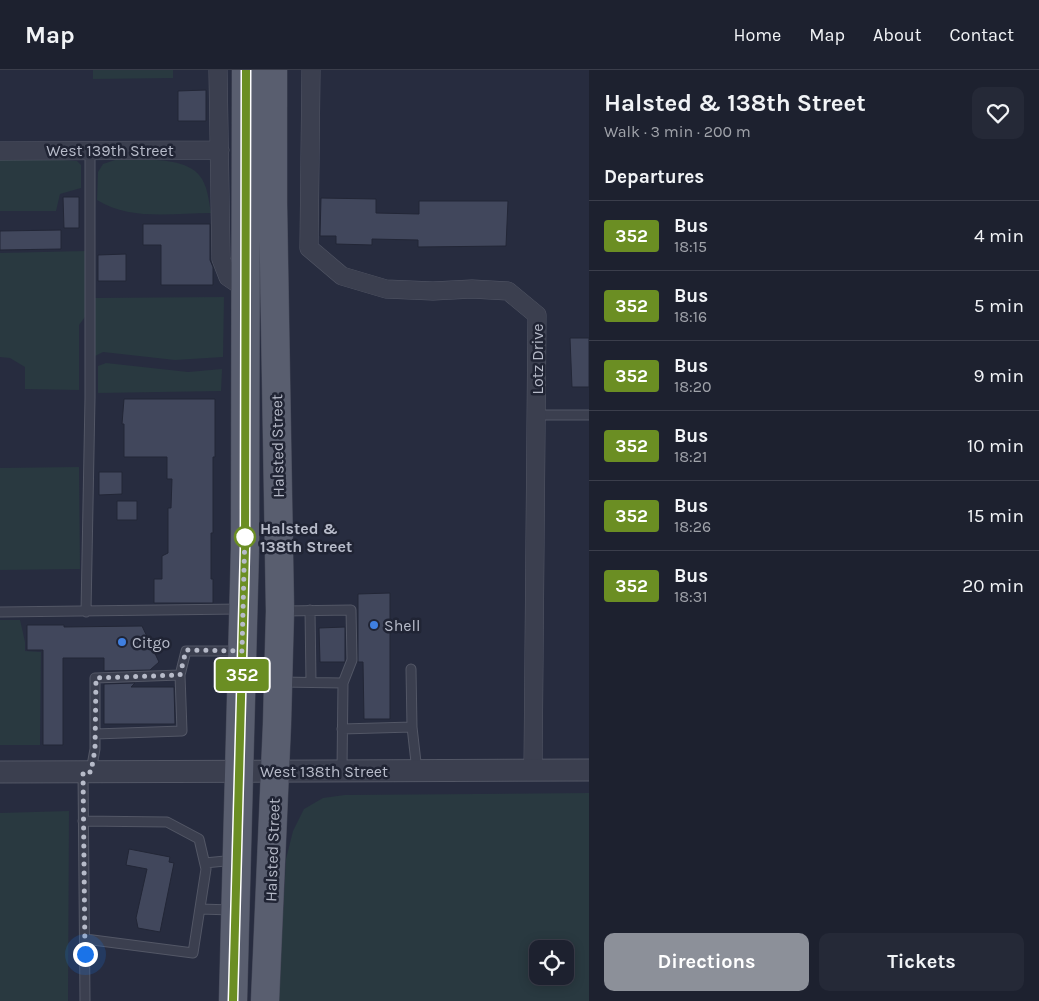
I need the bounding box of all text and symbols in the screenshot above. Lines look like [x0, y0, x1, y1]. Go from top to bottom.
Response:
text: Map [25, 21, 75, 49]
text: Home [733, 24, 781, 46]
text: Map [809, 24, 845, 46]
text: About [873, 24, 922, 46]
text: Contact [950, 24, 1014, 46]
button: heart [972, 87, 1024, 139]
text: Halsted & 138th Street [604, 89, 866, 117]
text: Walk · 3 min · 200 m [604, 122, 751, 141]
street label: West 139th Street [46, 141, 174, 160]
text: Departures [604, 166, 704, 188]
text: Bus [674, 215, 708, 237]
text: 352 [615, 225, 648, 247]
text: 4 min [974, 225, 1024, 247]
text: 18:15 [674, 237, 707, 256]
text: Bus [674, 285, 708, 307]
text: 352 [615, 295, 648, 317]
text: 5 min [974, 295, 1024, 317]
text: 18:16 [674, 307, 707, 326]
street label: Lotz Drive [528, 324, 547, 395]
text: Bus [674, 355, 708, 377]
text: 352 [615, 365, 648, 387]
text: 9 min [974, 365, 1024, 387]
text: 18:20 [674, 377, 712, 396]
street label: Halsted Street [267, 394, 288, 498]
text: Bus [674, 425, 708, 447]
text: 352 [615, 435, 648, 457]
text: 10 min [967, 435, 1024, 457]
text: 18:21 [674, 447, 707, 466]
text: Bus [674, 495, 708, 517]
text: 352 [615, 505, 648, 527]
text: 15 min [968, 505, 1024, 527]
text: 18:26 [674, 517, 711, 536]
place label: Halsted & 138th Street [260, 519, 352, 556]
marker: Halsted & 138th Street [234, 526, 256, 548]
text: Bus [674, 565, 708, 587]
text: 352 [615, 575, 648, 597]
text: 20 min [962, 575, 1024, 597]
text: 18:31 [674, 587, 708, 606]
place label: Shell [384, 616, 421, 635]
marker: Shell [368, 619, 380, 631]
place label: Citgo [132, 633, 170, 652]
marker: Citgo [116, 636, 128, 648]
line badge: 352 [213, 659, 271, 691]
text: 352 [226, 664, 258, 686]
street label: West 138th Street [260, 762, 388, 781]
street label: Halsted Street [261, 798, 284, 902]
button: Directions [604, 933, 809, 991]
button: Tickets [819, 933, 1024, 991]
map controls [529, 940, 574, 985]
button: locate [529, 940, 574, 985]
your location [73, 942, 98, 967]

